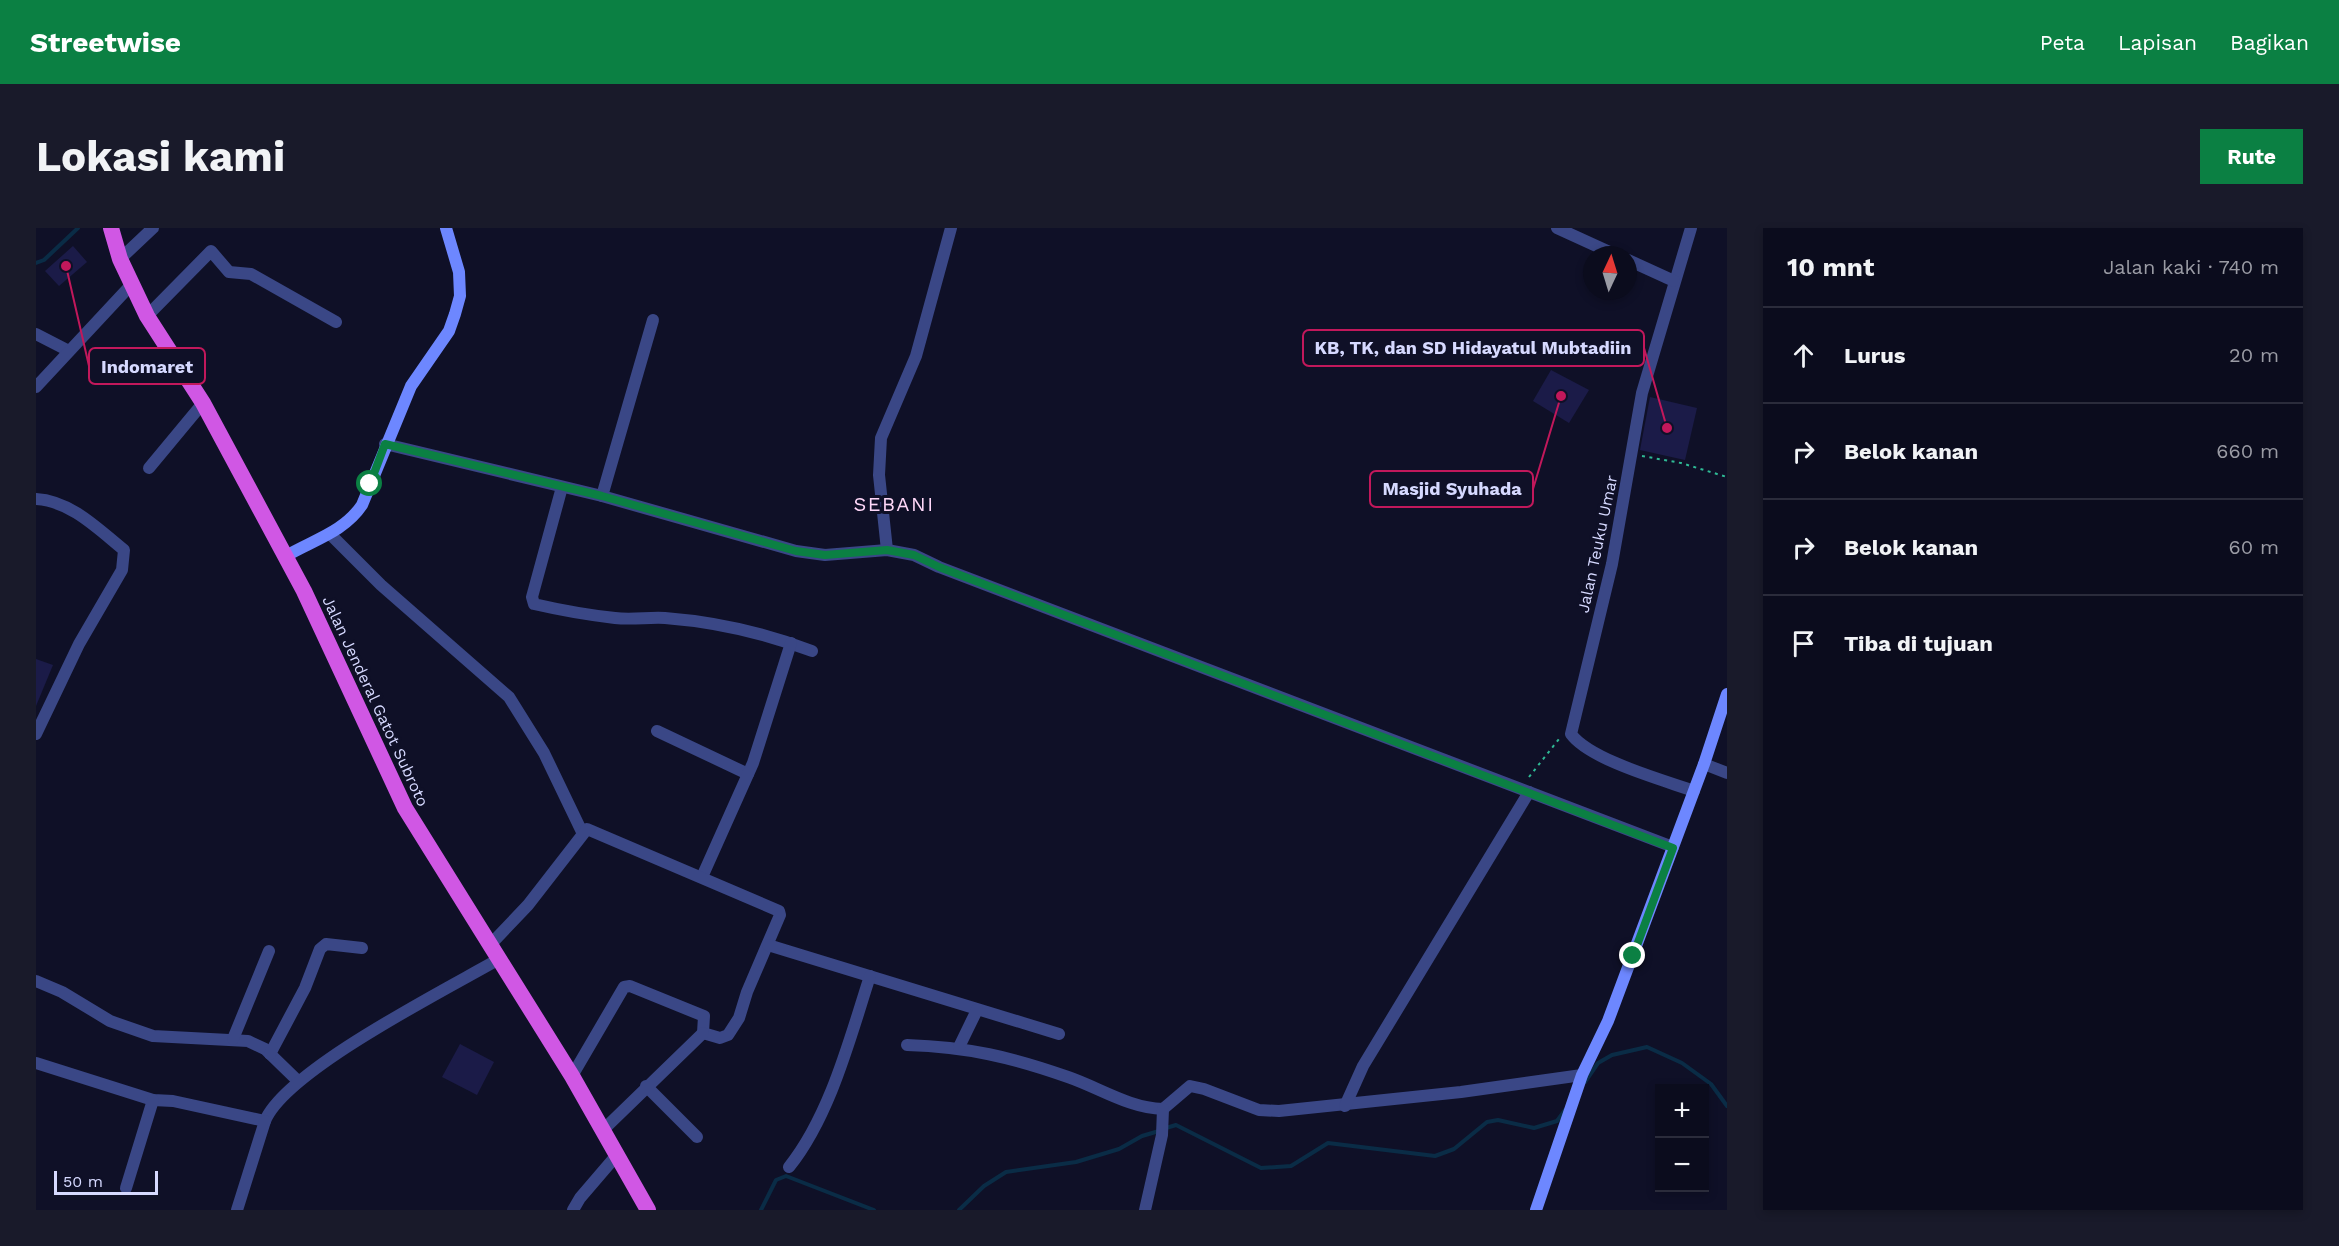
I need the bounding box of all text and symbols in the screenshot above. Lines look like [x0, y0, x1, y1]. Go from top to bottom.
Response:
text: Streetwise [30, 26, 181, 59]
text: Peta [2040, 30, 2085, 55]
text: Lapisan [2118, 30, 2197, 55]
text: Bagikan [2230, 30, 2309, 55]
button: Rute [2200, 129, 2303, 184]
text: Lokasi kami [36, 132, 285, 181]
north arrow [1583, 246, 1637, 300]
text: 10 mnt [1787, 252, 1874, 282]
text: Jalan kaki · 740 m [2103, 255, 2279, 279]
callout: KB, TK, dan SD Hidayatul Mubtadiin [1303, 330, 1644, 366]
text: KB, TK, dan SD Hidayatul Mubtadiin [1315, 337, 1631, 358]
icon: ahead [1787, 339, 1820, 372]
text: Lurus [1844, 343, 1906, 368]
text: 20 m [2229, 343, 2279, 367]
callout: Indomaret [89, 348, 205, 384]
text: Indomaret [101, 356, 193, 377]
icon: right [1787, 435, 1820, 468]
text: Belok kanan [1844, 439, 1978, 464]
text: 660 m [2216, 439, 2279, 463]
route start [356, 470, 382, 496]
callout: Masjid Syuhada [1370, 471, 1533, 507]
street label: Jalan Teuku Umar [1574, 473, 1621, 615]
text: Masjid Syuhada [1382, 478, 1522, 499]
district label: SEBANI [853, 492, 935, 516]
icon: right [1787, 531, 1820, 564]
text: Belok kanan [1844, 535, 1978, 560]
text: 60 m [2229, 535, 2279, 559]
street label: Jalan Jenderal Gatot Subroto [318, 593, 433, 809]
icon: arrive [1787, 627, 1820, 660]
text: Tiba di tujuan [1844, 631, 1993, 656]
route end [1619, 942, 1645, 968]
map controls [1655, 1084, 1709, 1192]
button: + [1655, 1084, 1709, 1138]
button: − [1655, 1138, 1709, 1192]
scale bar [54, 1168, 158, 1196]
text: 50 m [63, 1172, 103, 1191]

